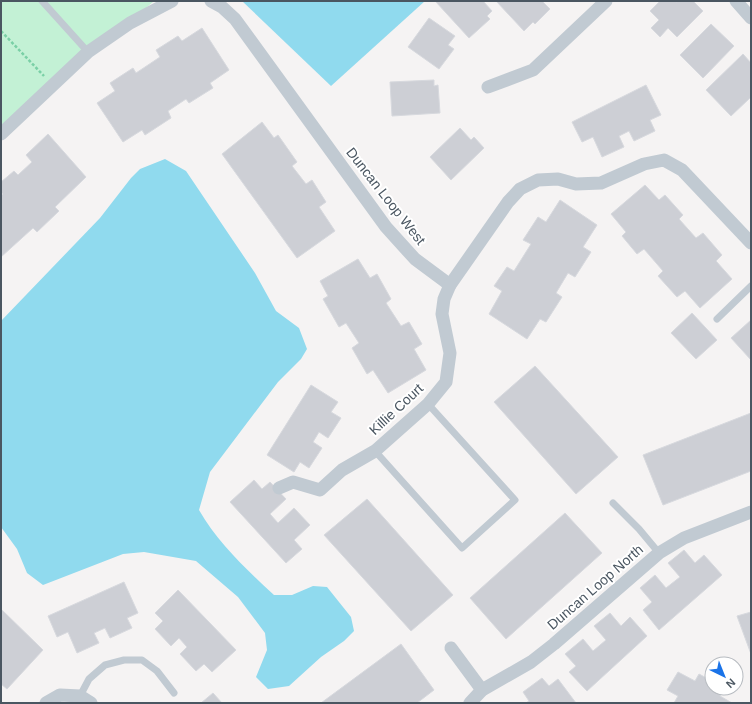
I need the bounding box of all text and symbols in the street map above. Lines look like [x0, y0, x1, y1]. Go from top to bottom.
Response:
street label: Duncan Loop West [343, 144, 429, 248]
street label: Killie Court [366, 380, 426, 438]
street label: Duncan Loop North [544, 541, 646, 633]
north arrow [704, 656, 744, 696]
text: N [724, 676, 738, 690]

